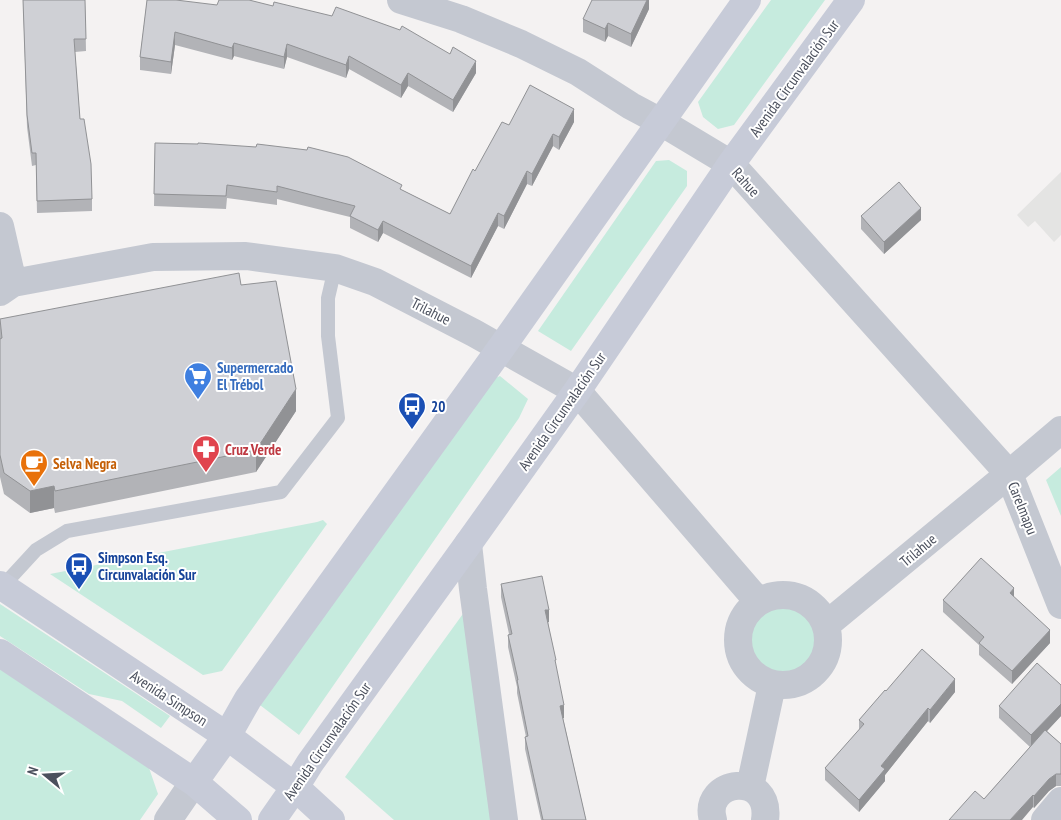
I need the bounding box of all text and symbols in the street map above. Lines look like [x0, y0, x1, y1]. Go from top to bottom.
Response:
street label: Avenida Circunvalación Sur [745, 15, 843, 140]
street label: Rahue [728, 164, 764, 200]
street label: Trilahue [408, 293, 454, 329]
street label: Avenida Circunvalación Sur [514, 347, 610, 474]
place label: Supermercado El Trébol [217, 358, 294, 394]
supermarket icon: Supermercado El Trébol [183, 361, 213, 400]
bus stop icon: 20 [397, 391, 427, 430]
place label: 20 [431, 397, 445, 416]
pharmacy icon: Cruz Verde [191, 434, 221, 473]
place label: Cruz Verde [225, 440, 281, 459]
cafe icon: Selva Negra [19, 448, 49, 487]
place label: Selva Negra [53, 454, 117, 473]
street label: Carelmapu [1004, 479, 1042, 537]
street label: Trilahue [896, 529, 940, 571]
place label: Simpson Esq. Circunvalación Sur [98, 548, 197, 584]
bus stop icon: Simpson Esq. Circunvalación Sur [64, 551, 94, 590]
street label: Avenida Simpson [127, 666, 211, 730]
street label: Avenida Circunvalación Sur [279, 677, 375, 804]
north arrow [20, 750, 70, 800]
text: N [23, 765, 42, 777]

